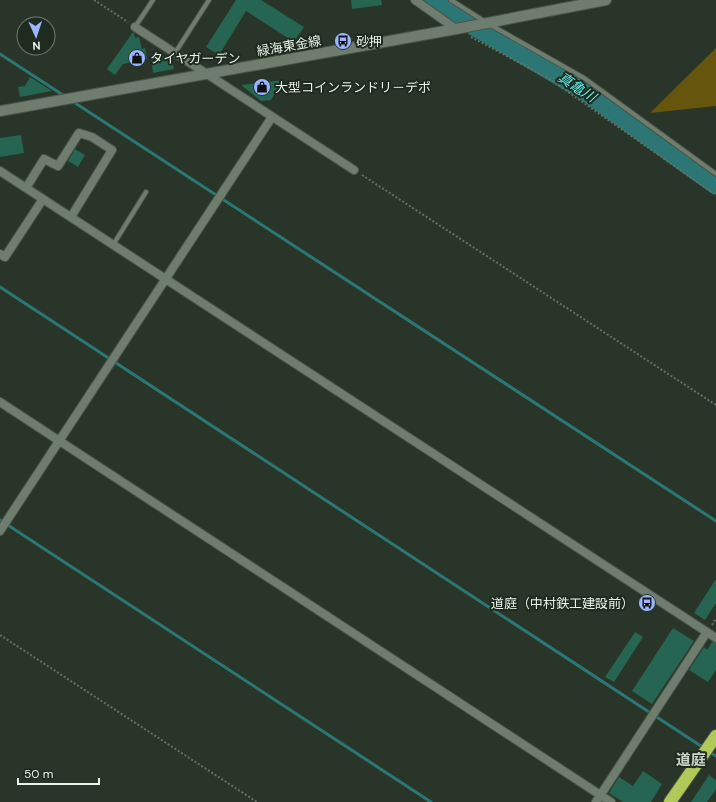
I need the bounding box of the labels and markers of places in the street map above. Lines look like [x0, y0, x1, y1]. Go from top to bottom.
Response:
bus stop icon: 砂押 [333, 31, 353, 51]
place label: 砂押 [356, 33, 382, 50]
shop icon: タイヤガーデン [127, 48, 147, 68]
place label: タイヤガーデン [150, 50, 241, 67]
shop icon: 大型コインランドリ－デポ [252, 77, 272, 97]
place label: 大型コインランドリ－デポ [275, 79, 431, 96]
bus stop icon: 道庭（中村鉄工建設前） [637, 593, 657, 613]
place label: 道庭（中村鉄工建設前） [491, 595, 634, 612]

